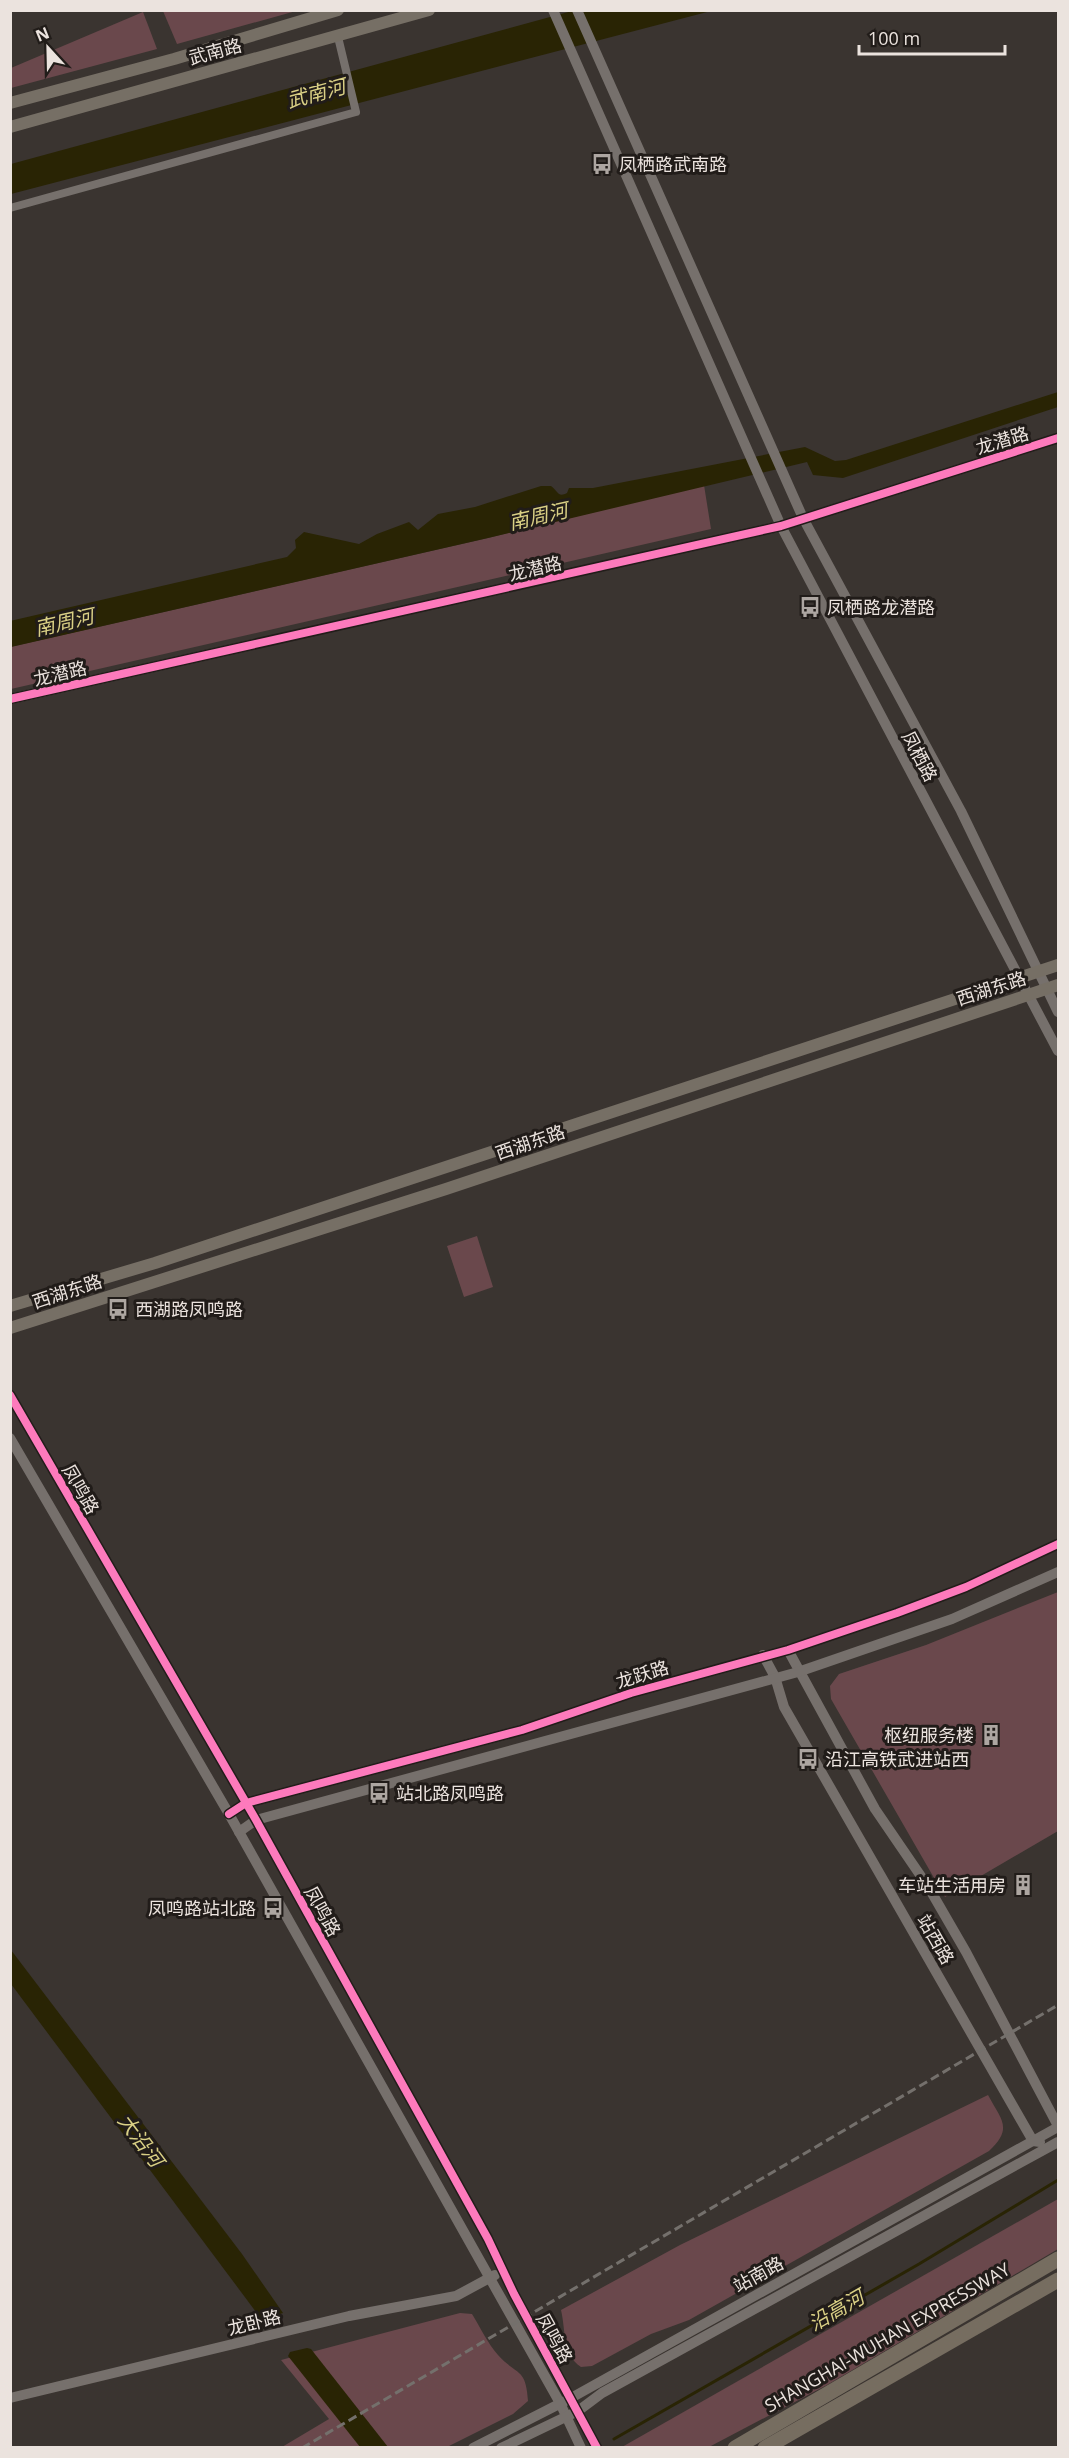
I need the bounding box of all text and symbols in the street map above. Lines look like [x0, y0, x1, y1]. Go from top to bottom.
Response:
north arrow [18, 18, 78, 78]
scale bar [859, 18, 1004, 56]
text: N [32, 21, 53, 47]
text: 100 m [868, 26, 920, 50]
street label: 武南路 [186, 32, 244, 70]
water label: 武南河 [284, 71, 352, 114]
bus stop icon: 凤栖路武南路 [590, 152, 614, 176]
place label: 凤栖路武南路 [619, 152, 727, 176]
street label: 龙潜路 [973, 421, 1031, 459]
water label: 南周河 [506, 495, 574, 536]
street label: 龙潜路 [506, 550, 564, 586]
bus stop icon: 凤栖路龙潜路 [798, 595, 822, 619]
place label: 凤栖路龙潜路 [827, 595, 935, 619]
water label: 南周河 [32, 601, 100, 642]
street label: 龙潜路 [31, 655, 89, 691]
street label: 凤栖路 [897, 727, 943, 785]
street label: 西湖东路 [953, 965, 1029, 1011]
street label: 西湖东路 [492, 1119, 568, 1165]
street label: 西湖东路 [29, 1268, 105, 1314]
bus stop icon: 西湖路凤鸣路 [106, 1297, 130, 1321]
place label: 西湖路凤鸣路 [135, 1297, 243, 1321]
street label: 凤鸣路 [57, 1460, 105, 1518]
street label: 龙跃路 [613, 1655, 671, 1693]
place label: 枢纽服务楼 [884, 1723, 974, 1747]
building icon: 枢纽服务楼 [979, 1723, 1003, 1747]
bus stop icon: 沿江高铁武进站西 [796, 1747, 820, 1771]
place label: 沿江高铁武进站西 [825, 1747, 969, 1771]
bus stop icon: 站北路凤鸣路 [367, 1781, 391, 1805]
place label: 站北路凤鸣路 [396, 1781, 504, 1805]
place label: 车站生活用房 [898, 1873, 1006, 1897]
building icon: 车站生活用房 [1011, 1873, 1035, 1897]
street label: 凤鸣路 [299, 1882, 347, 1940]
place label: 凤鸣路站北路 [148, 1896, 256, 1920]
bus stop icon: 凤鸣路站北路 [261, 1896, 285, 1920]
street label: 站西路 [912, 1910, 960, 1968]
water label: 大沿河 [112, 2108, 172, 2175]
street label: 站南路 [729, 2250, 787, 2298]
street label: SHANGHAI-WUHAN EXPRESSWAY [760, 2256, 1015, 2417]
water label: 沿高河 [803, 2281, 872, 2337]
street label: 龙卧路 [225, 2304, 283, 2340]
street label: 凤鸣路 [531, 2309, 579, 2367]

